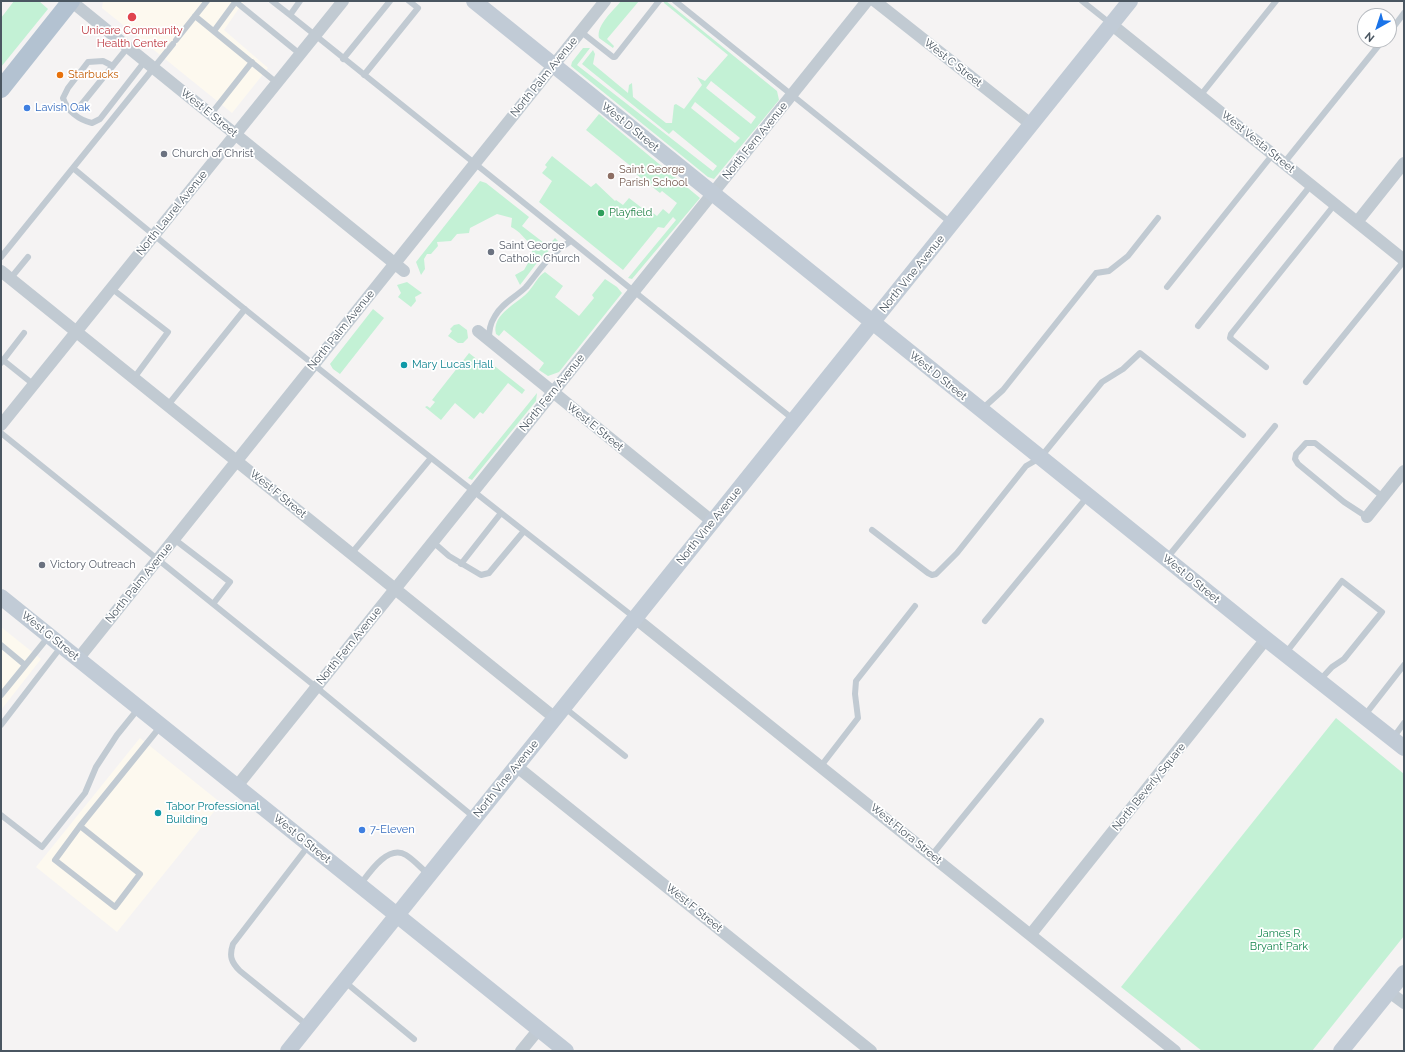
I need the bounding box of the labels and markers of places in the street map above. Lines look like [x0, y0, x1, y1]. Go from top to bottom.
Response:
marker: Unicare Community Health Center [126, 11, 138, 23]
place label: Unicare Community Health Center [81, 24, 183, 50]
place label: Starbucks [68, 68, 119, 82]
marker: Starbucks [55, 70, 65, 80]
place label: Lavish Oak [35, 101, 90, 115]
marker: Lavish Oak [22, 103, 32, 113]
place label: Church of Christ [172, 147, 254, 161]
marker: Church of Christ [159, 149, 169, 159]
place label: Saint George Parish School [619, 163, 688, 189]
marker: Saint George Parish School [606, 171, 616, 181]
place label: Playfield [609, 206, 652, 220]
marker: Playfield [596, 208, 606, 218]
place label: Saint George Catholic Church [499, 239, 580, 265]
marker: Saint George Catholic Church [486, 247, 496, 257]
place label: Mary Lucas Hall [412, 358, 493, 372]
marker: Mary Lucas Hall [399, 360, 409, 370]
place label: Victory Outreach [50, 558, 136, 572]
marker: Victory Outreach [37, 560, 47, 570]
place label: Tabor Professional Building [166, 800, 259, 826]
marker: Tabor Professional Building [153, 808, 163, 818]
place label: 7-Eleven [370, 823, 415, 837]
marker: 7-Eleven [357, 825, 367, 835]

